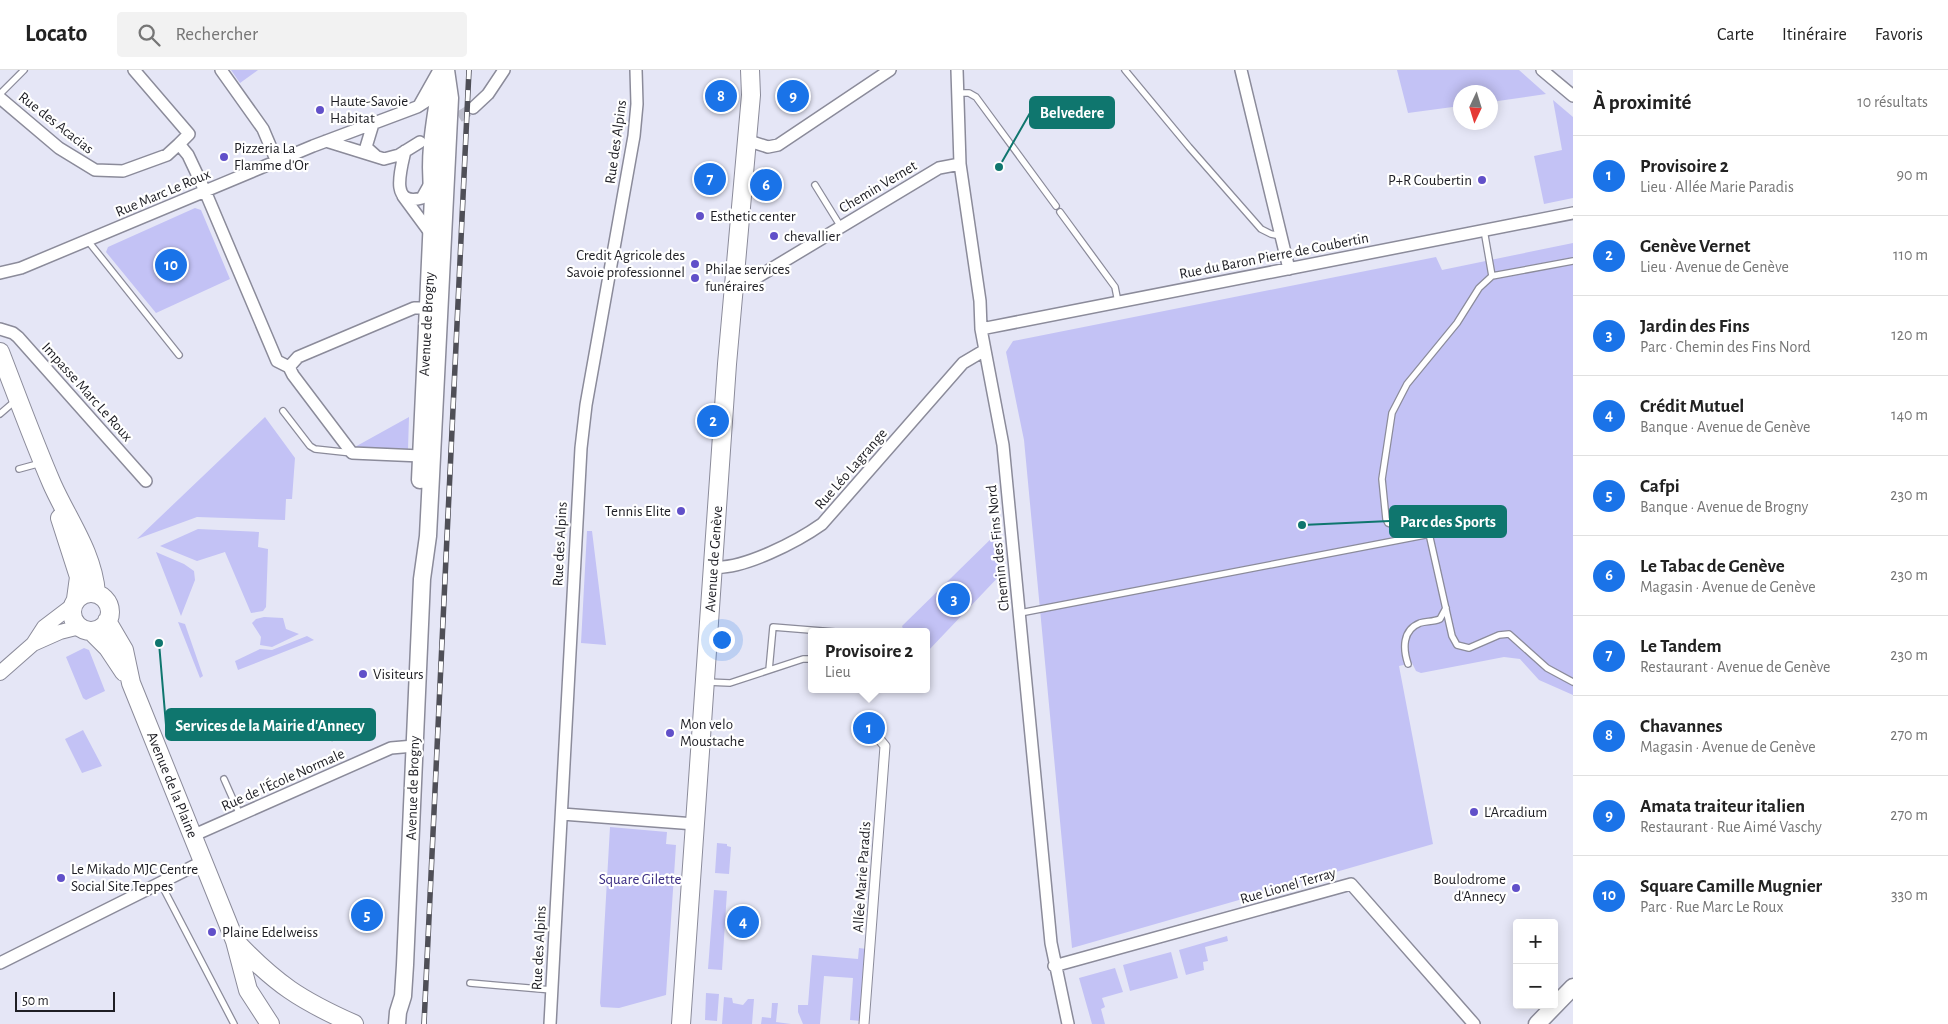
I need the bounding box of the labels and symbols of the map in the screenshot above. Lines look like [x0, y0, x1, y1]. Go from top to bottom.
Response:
pin: 8 [705, 77, 737, 115]
pin: 9 [777, 77, 809, 115]
north arrow [1453, 85, 1498, 130]
street label: Rue des Acacias [16, 89, 96, 157]
place label: Haute-Savoie Habitat [330, 94, 408, 126]
callout: Belvedere [1030, 97, 1114, 128]
street label: Rue des Alpins [603, 99, 629, 185]
marker: Haute-Savoie Habitat [314, 104, 326, 116]
text: Belvedere [1040, 105, 1105, 121]
place label: Pizzeria La Flamme d'Or [234, 141, 309, 173]
marker: Pizzeria La Flamme d'Or [218, 151, 230, 163]
street label: Chemin Vernet [837, 158, 919, 216]
pin: 7 [694, 160, 726, 198]
street label: Rue Marc Le Roux [113, 166, 213, 220]
pin: 6 [750, 166, 782, 204]
place label: P+R Coubertin [1388, 173, 1472, 188]
marker: P+R Coubertin [1476, 174, 1488, 186]
place label: Esthetic center [710, 209, 796, 224]
marker: Esthetic center [694, 210, 706, 222]
place label: chevallier [784, 229, 840, 244]
marker: chevallier [768, 230, 780, 242]
street label: Rue du Baron Pierre de Coubertin [1178, 230, 1370, 282]
pin: 10 [155, 246, 187, 284]
place label: Credit Agricole des Savoie professionnel [566, 248, 685, 280]
marker: Credit Agricole des Savoie professionnel [689, 258, 701, 270]
place label: Philae services funéraires [705, 262, 790, 294]
street label: Avenue de Brogny [417, 271, 437, 377]
marker: Philae services funéraires [689, 272, 701, 284]
street label: Impasse Marc Le Roux [39, 340, 135, 445]
pin: 2 [697, 402, 729, 440]
street label: Rue Léo Lagrange [812, 426, 890, 512]
street label: Chemin des Fins Nord [984, 484, 1012, 612]
street label: Rue des Alpins [550, 501, 570, 587]
place label: Tennis Elite [605, 504, 671, 519]
marker: Tennis Elite [675, 505, 687, 517]
street label: Avenue de Genève [703, 505, 725, 613]
callout: Parc des Sports [1390, 506, 1506, 537]
text: Parc des Sports [1400, 514, 1496, 530]
pin: 3 [938, 580, 970, 618]
your location [709, 627, 735, 653]
place label: Visiteurs [373, 667, 424, 682]
marker: Visiteurs [357, 668, 369, 680]
callout: Services de la Mairie d'Annecy [166, 709, 375, 740]
pin: 1 [853, 709, 885, 747]
place label: Mon velo Moustache [680, 717, 744, 749]
text: Services de la Mairie d'Annecy [175, 718, 366, 735]
marker: Mon velo Moustache [664, 727, 676, 739]
street label: Avenue de la Plaine [144, 730, 200, 840]
street label: Avenue de Brogny [404, 735, 422, 841]
street label: Rue de l'École Normale [218, 744, 347, 814]
place label: L'Arcadium [1484, 805, 1547, 820]
marker: L'Arcadium [1468, 806, 1480, 818]
street label: Allée Marie Paradis [851, 821, 873, 933]
place label: Le Mikado MJC Centre Social Site Teppes [71, 862, 198, 894]
street label: Rue Lionel Terray [1238, 865, 1338, 907]
marker: Le Mikado MJC Centre Social Site Teppes [55, 872, 67, 884]
park label: Square Gilette [599, 872, 681, 887]
place label: Boulodrome d'Annecy [1433, 872, 1507, 904]
marker: Boulodrome d'Annecy [1510, 882, 1522, 894]
pin: 5 [351, 896, 383, 934]
pin: 4 [727, 903, 759, 941]
street label: Rue des Alpins [529, 905, 549, 991]
place label: Plaine Edelweiss [222, 925, 318, 940]
marker: Plaine Edelweiss [206, 926, 218, 938]
scale bar [15, 989, 115, 1012]

